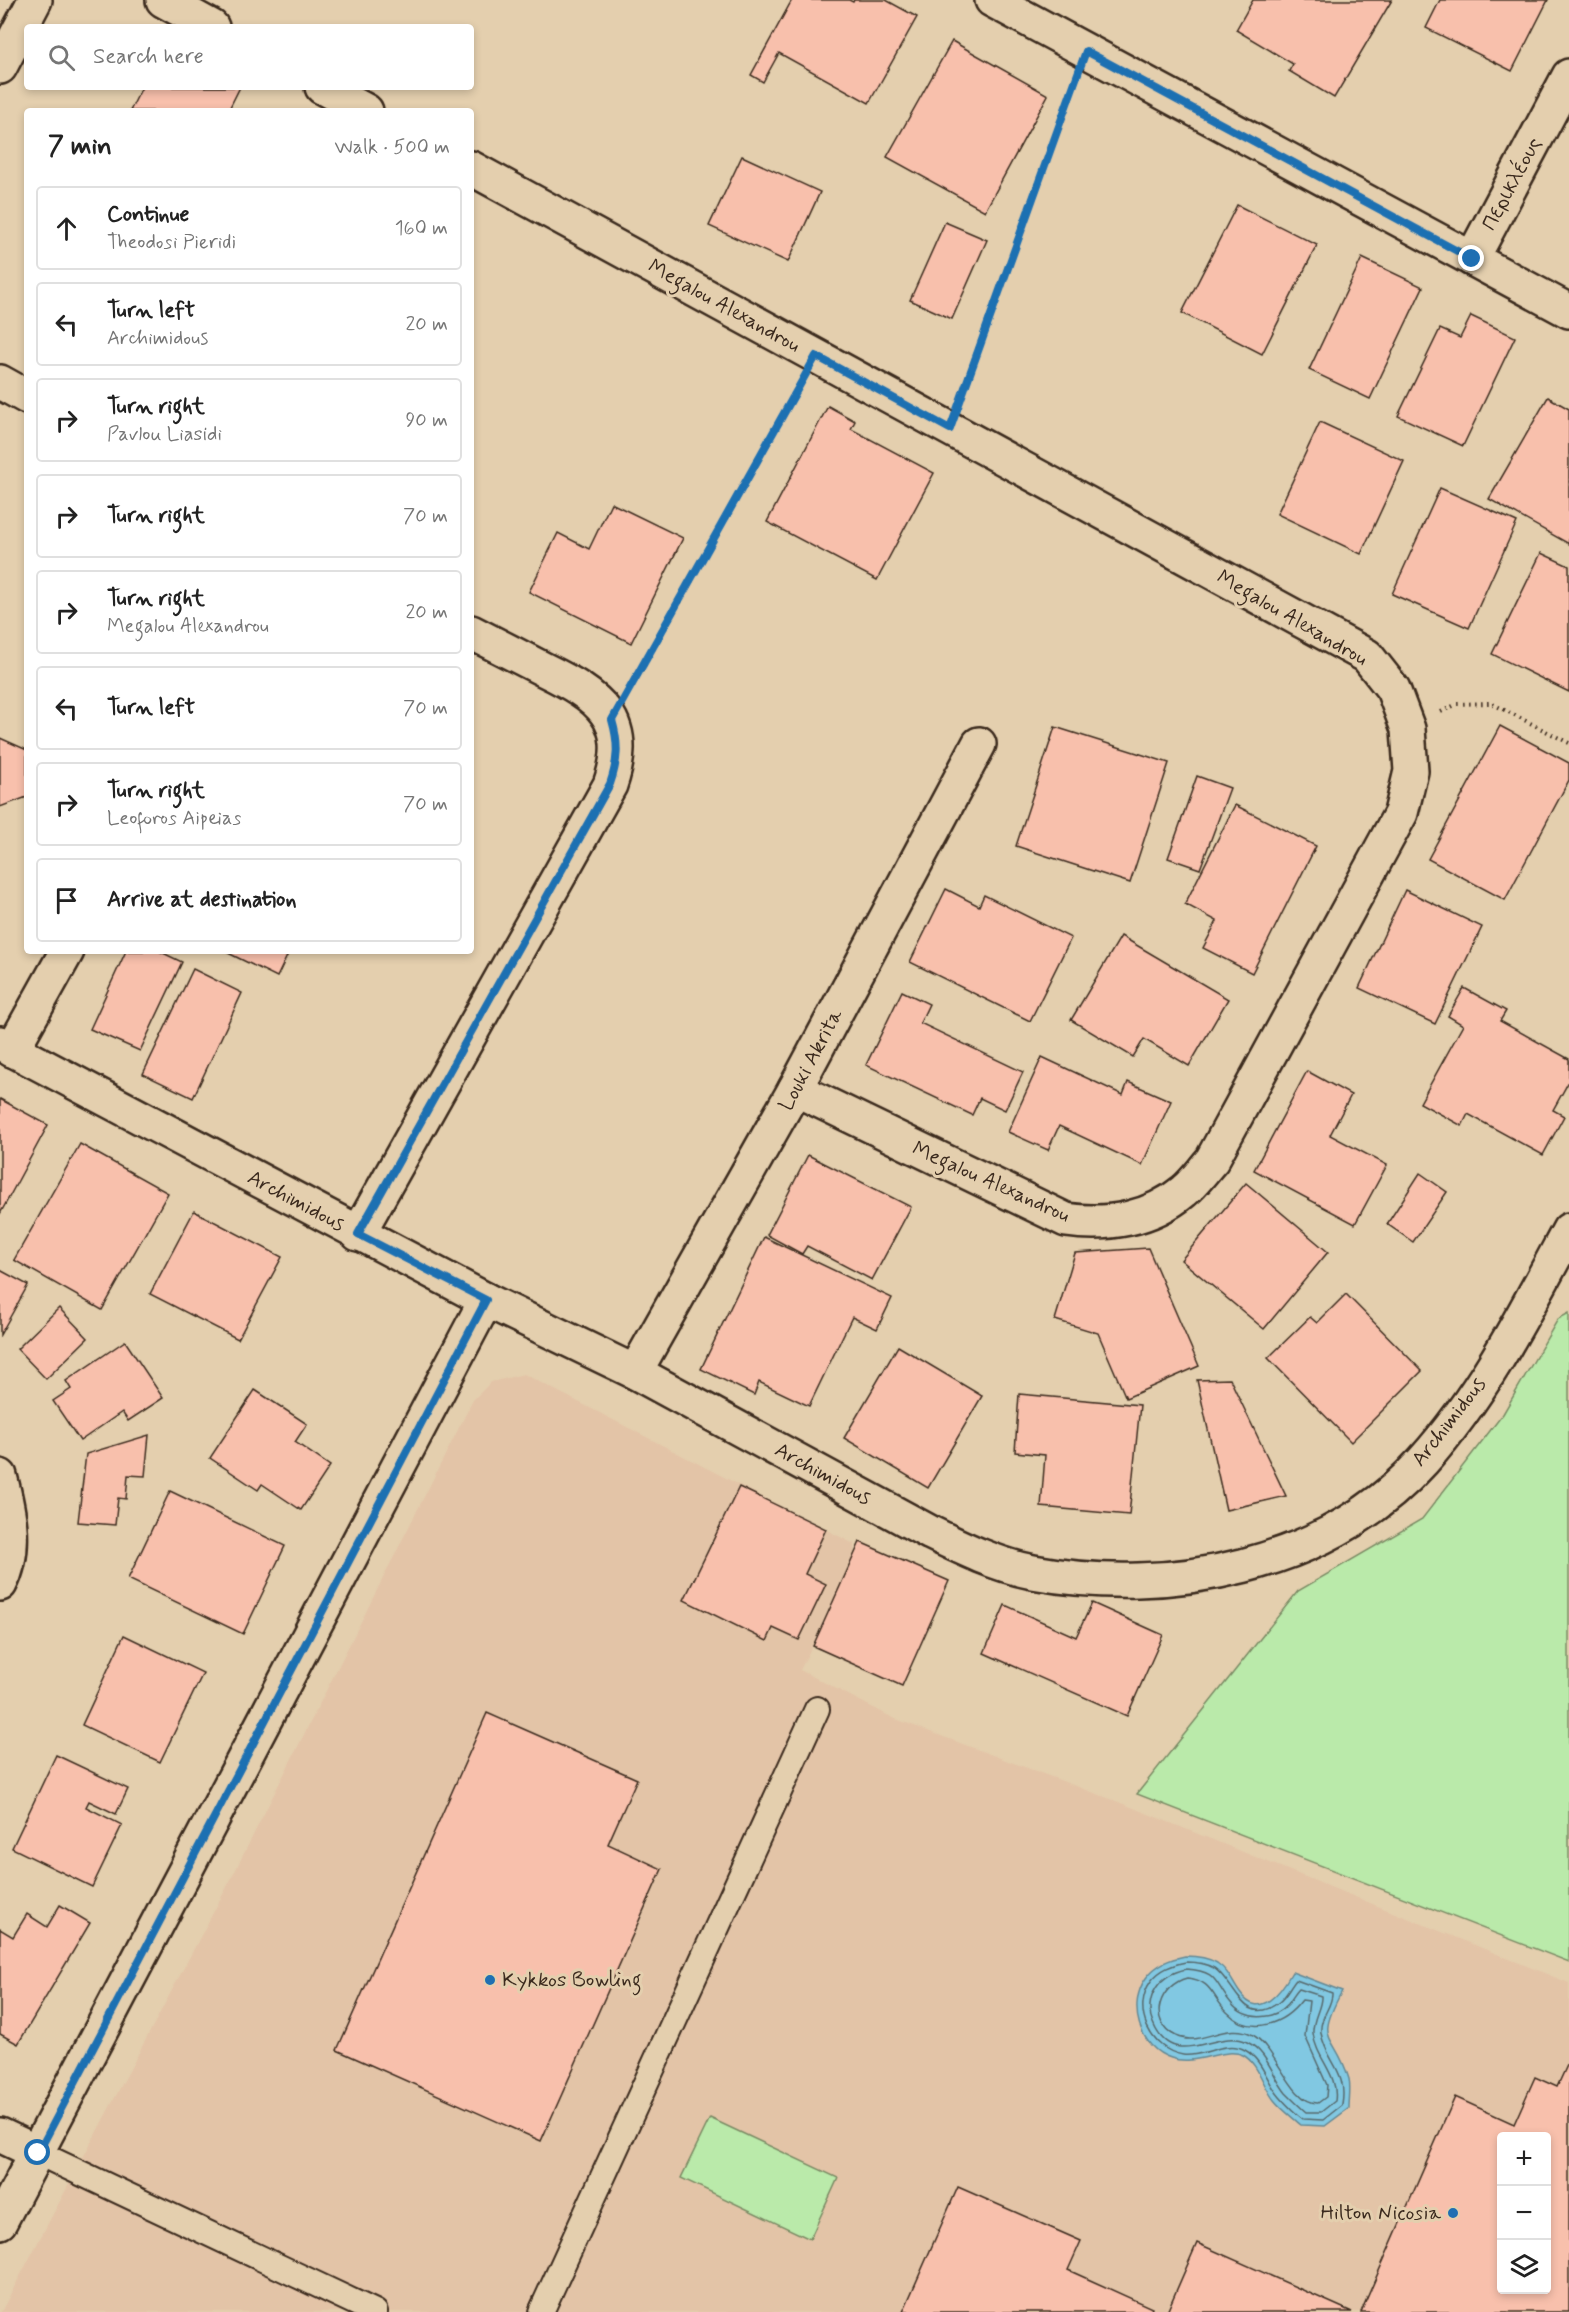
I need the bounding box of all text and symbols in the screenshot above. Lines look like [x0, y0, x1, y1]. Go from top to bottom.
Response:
search box [24, 24, 474, 90]
icon: search [45, 41, 78, 74]
text: Search here [93, 43, 204, 71]
text: 7 min [48, 130, 112, 164]
street label: Περικλέους [1475, 132, 1548, 236]
text: Walk · 500 m [335, 134, 450, 161]
text: Continue [107, 201, 189, 229]
icon: ahead [50, 212, 83, 245]
text: 160 m [395, 215, 448, 242]
text: Theodosi Pieridi [107, 229, 236, 256]
route end [1458, 245, 1484, 271]
street label: Megalou Alexandrou [642, 253, 805, 361]
text: Turn left [107, 297, 195, 325]
icon: left [50, 308, 83, 341]
text: 20 m [405, 311, 448, 338]
text: Archimidous [107, 325, 208, 352]
text: Turn right [107, 393, 205, 421]
icon: right [50, 404, 83, 437]
text: 90 m [405, 407, 448, 434]
text: Pavlou Liasidi [107, 421, 222, 448]
icon: right [50, 500, 83, 533]
text: Turn right [107, 502, 205, 530]
text: 70 m [403, 503, 448, 530]
street label: Megalou Alexandrou [1210, 563, 1373, 674]
text: Turn right [107, 585, 205, 613]
icon: right [50, 596, 83, 629]
text: 20 m [405, 599, 448, 626]
text: Megalou Alexandrou [107, 613, 269, 640]
icon: left [50, 692, 83, 725]
text: Turn left [107, 694, 195, 722]
text: 70 m [403, 695, 448, 722]
text: Turn right [107, 777, 205, 805]
icon: right [50, 788, 83, 821]
text: 70 m [403, 791, 448, 818]
text: Leoforos Aipeias [107, 805, 241, 832]
icon: arrive [50, 884, 83, 917]
text: Arrive at destination [107, 886, 297, 914]
street label: Louki Akrita [772, 1004, 850, 1116]
street label: Megalou Alexandrou [907, 1135, 1074, 1231]
street label: Archimidous [242, 1164, 350, 1238]
street label: Archimidous [1405, 1371, 1493, 1473]
street label: Archimidous [770, 1436, 876, 1512]
place label: Kykkos Bowling [502, 1966, 642, 1996]
marker: Kykkos Bowling [483, 1973, 497, 1987]
map controls [1497, 2132, 1551, 2294]
button: + [1497, 2132, 1551, 2186]
route start [24, 2139, 50, 2165]
button: − [1497, 2186, 1551, 2240]
place label: Hilton Nicosia [1320, 2199, 1441, 2227]
marker: Hilton Nicosia [1446, 2206, 1460, 2220]
button: layers [1497, 2240, 1551, 2294]

